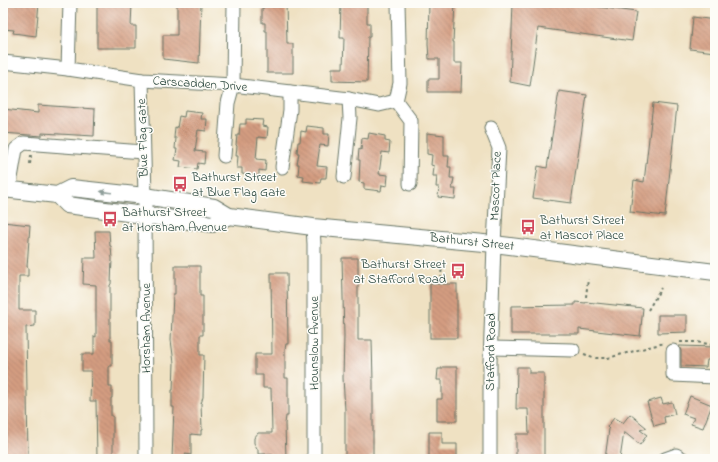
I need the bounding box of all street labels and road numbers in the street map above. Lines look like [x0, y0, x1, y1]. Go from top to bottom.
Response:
street label: Carscadden Drive [152, 71, 248, 97]
street label: Blue Flag Gate [132, 98, 155, 179]
street label: Mascot Place [485, 151, 507, 221]
street label: Bathurst Street [428, 228, 516, 256]
street label: Horsham Avenue [137, 283, 156, 373]
street label: Hounslow Avenue [305, 296, 324, 390]
street label: Stafford Road [481, 312, 501, 391]

